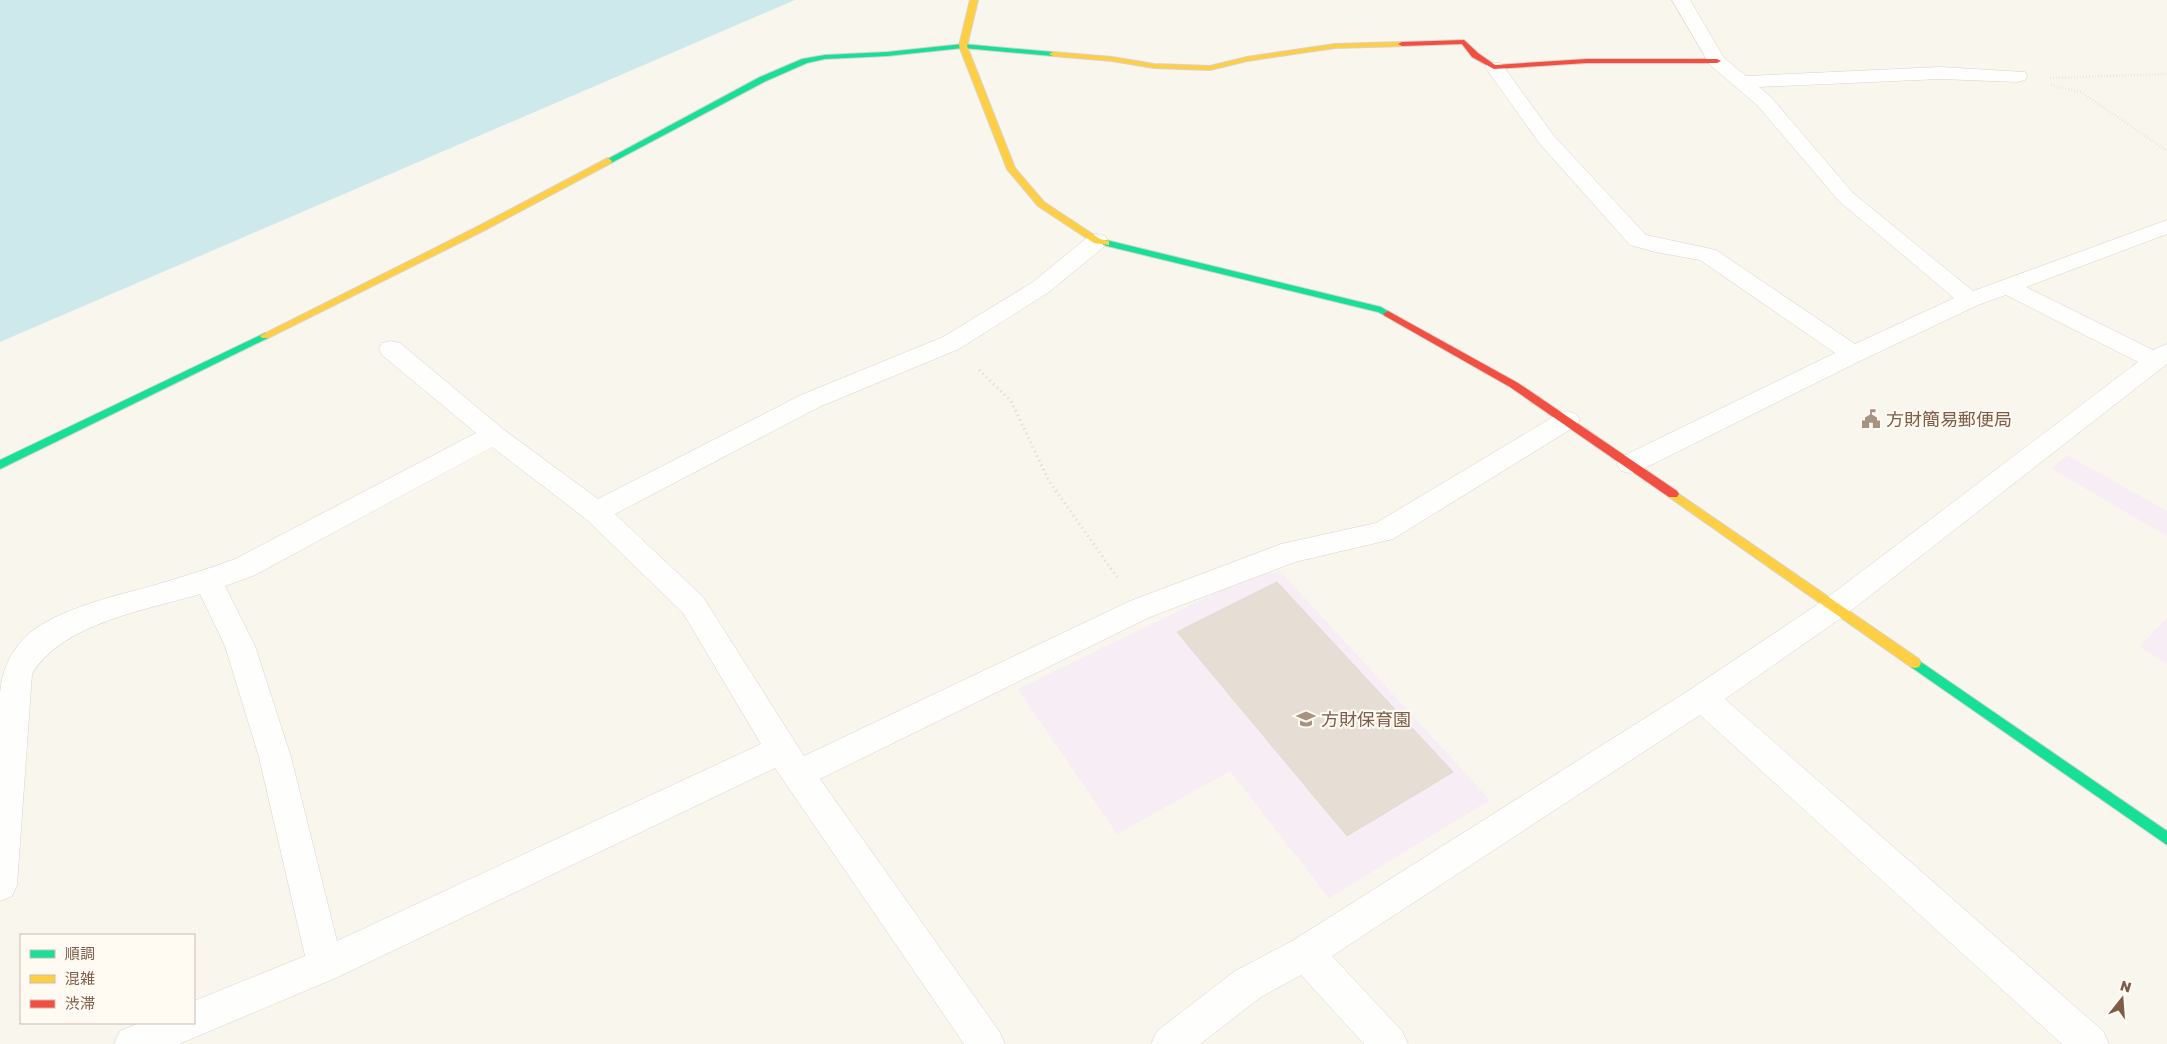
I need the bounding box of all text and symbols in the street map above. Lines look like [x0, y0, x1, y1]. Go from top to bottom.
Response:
public building icon: 方財簡易郵便局 [1860, 408, 1882, 430]
place label: 方財簡易郵便局 [1886, 408, 2012, 430]
school or university icon: 方財保育園 [1295, 708, 1317, 730]
place label: 方財保育園 [1321, 708, 1411, 730]
legend [20, 934, 195, 1024]
text: 順調 [65, 944, 95, 962]
text: 混雑 [65, 969, 95, 987]
north arrow [2097, 974, 2147, 1024]
text: N [2118, 976, 2134, 996]
text: 渋滞 [65, 994, 95, 1012]

